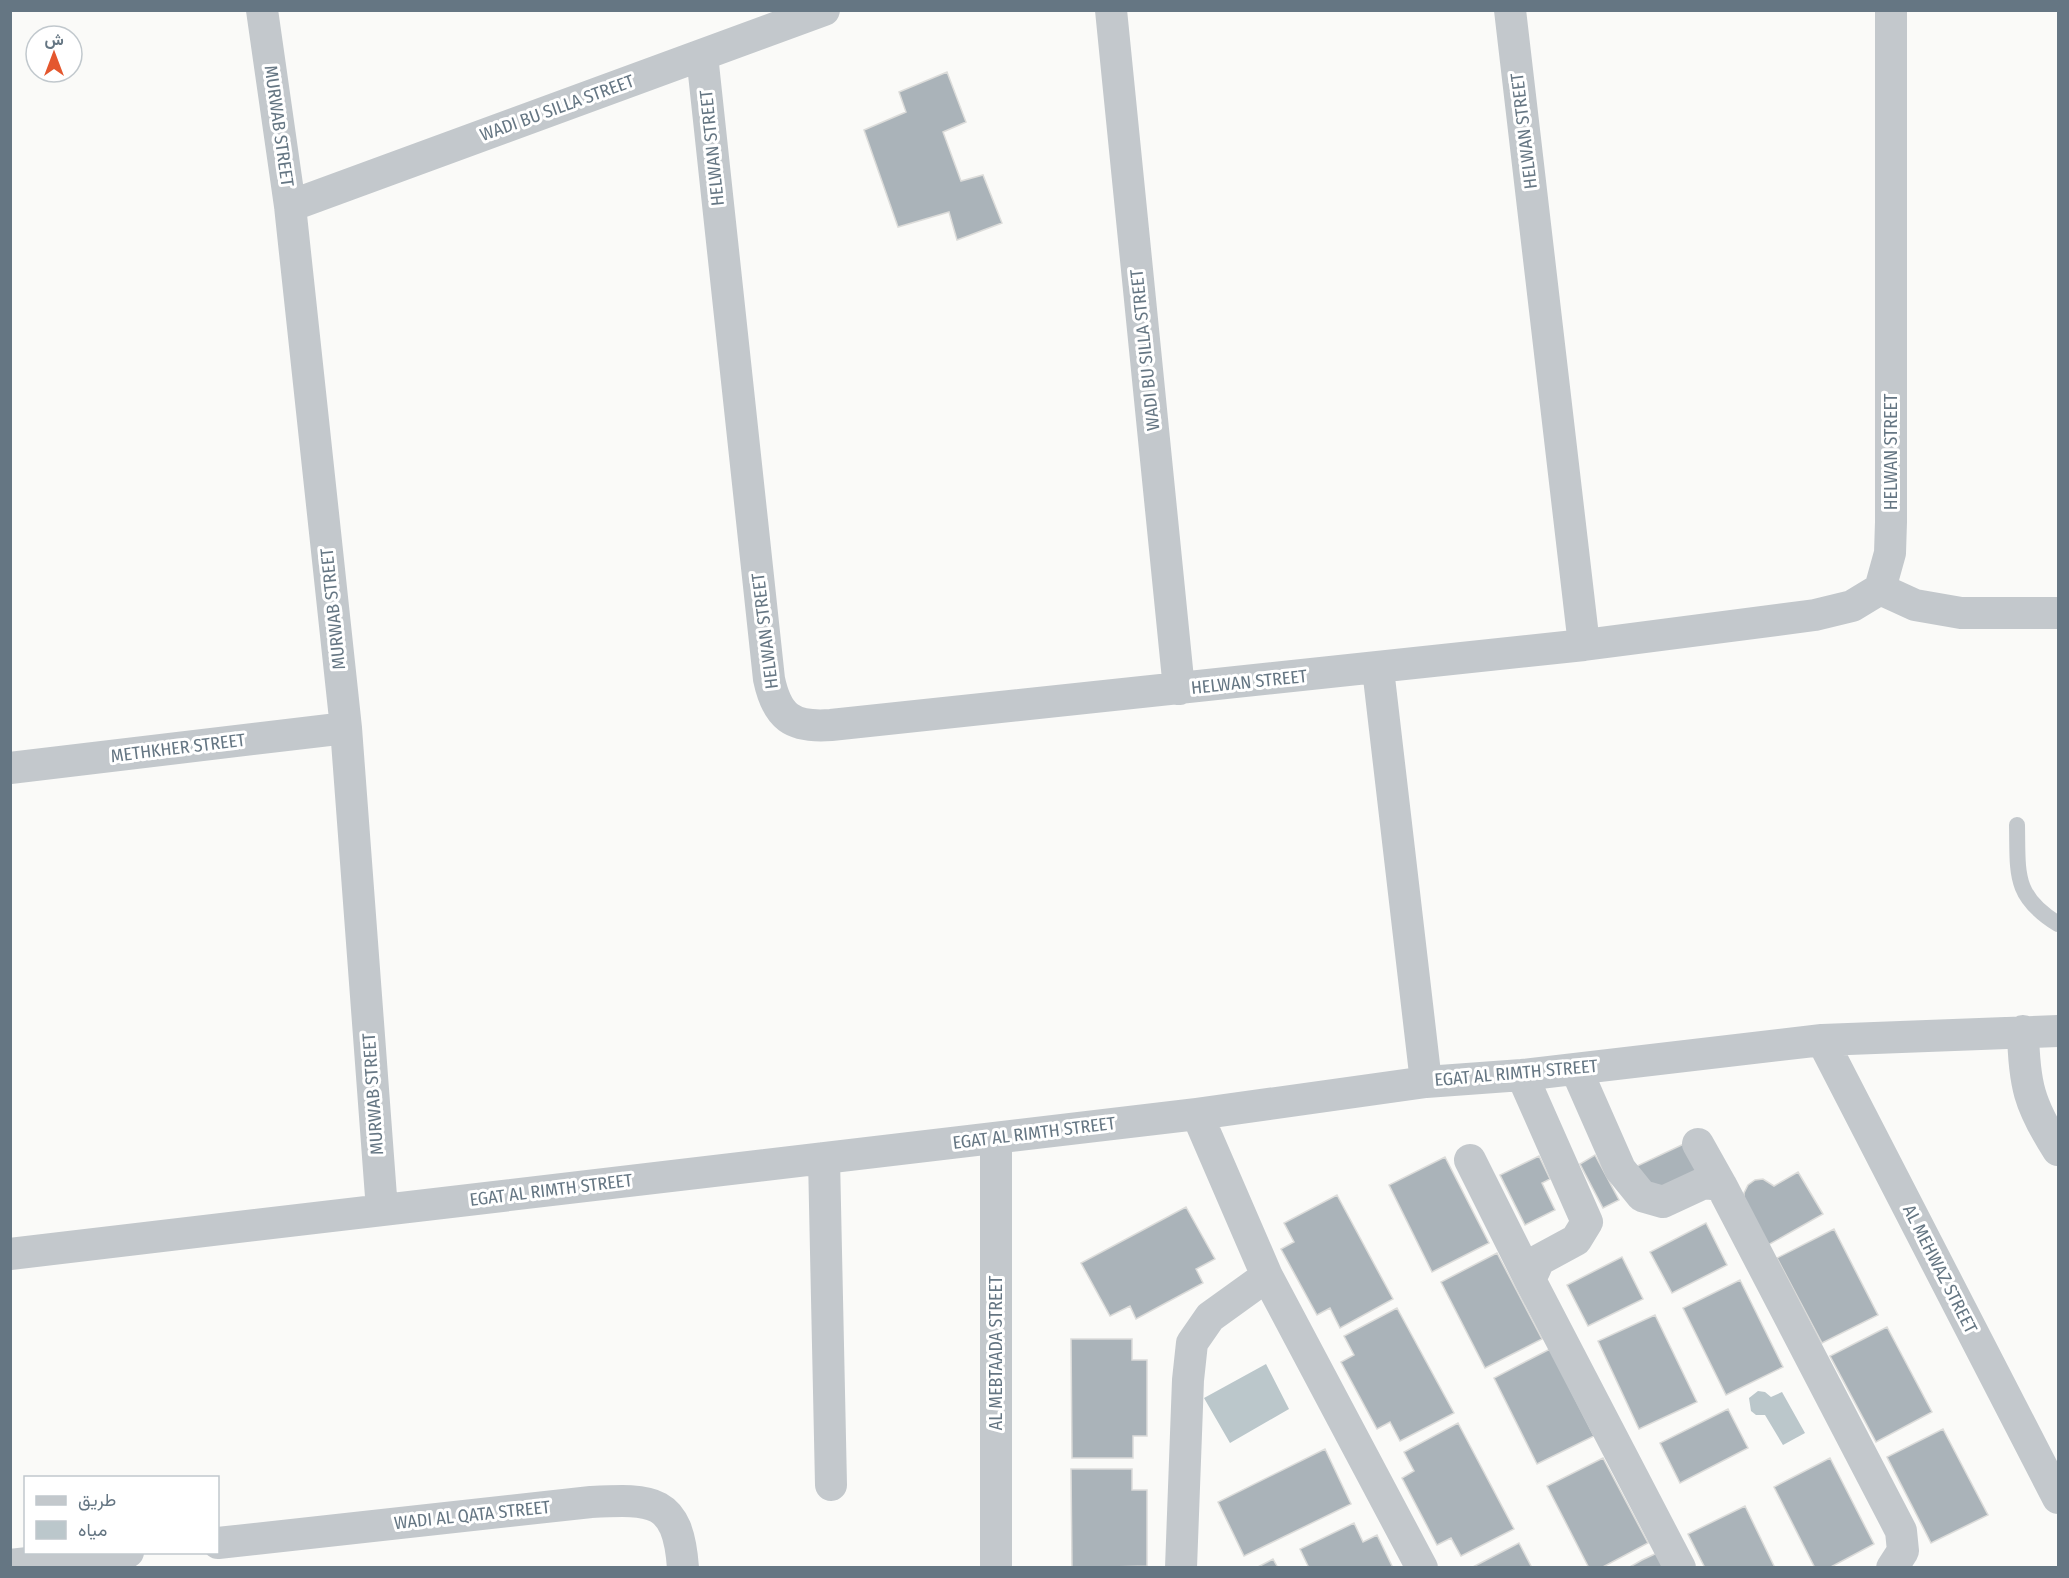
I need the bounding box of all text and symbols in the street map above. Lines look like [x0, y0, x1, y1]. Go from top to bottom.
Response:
north arrow [24, 24, 84, 84]
text: ش [44, 30, 64, 49]
street label: MURWAB STREET [260, 64, 298, 189]
street label: WADI BU SILLA STREET [477, 70, 638, 146]
street label: HELWAN STREET [1506, 71, 1542, 190]
street label: HELWAN STREET [695, 88, 729, 207]
street label: WADI BU SILLA STREET [1126, 268, 1164, 432]
street label: HELWAN STREET [1880, 393, 1902, 510]
street label: MURWAB STREET [316, 546, 350, 671]
street label: HELWAN STREET [747, 571, 783, 690]
street label: HELWAN STREET [1190, 665, 1309, 699]
street label: METHKHER STREET [110, 729, 247, 767]
street label: MURWAB STREET [358, 1032, 388, 1156]
street label: EGAT AL RIMTH STREET [1433, 1055, 1599, 1091]
street label: EGAT AL RIMTH STREET [951, 1112, 1117, 1154]
street label: EGAT AL RIMTH STREET [468, 1169, 634, 1211]
street label: AL MEHWAZ STREET [1898, 1201, 1982, 1338]
street label: AL MEBTAADA STREET [985, 1275, 1007, 1430]
legend [24, 1476, 219, 1554]
text: طريق [78, 1489, 116, 1511]
street label: WADI AL QATA STREET [393, 1496, 552, 1534]
text: مياه [78, 1519, 107, 1541]

